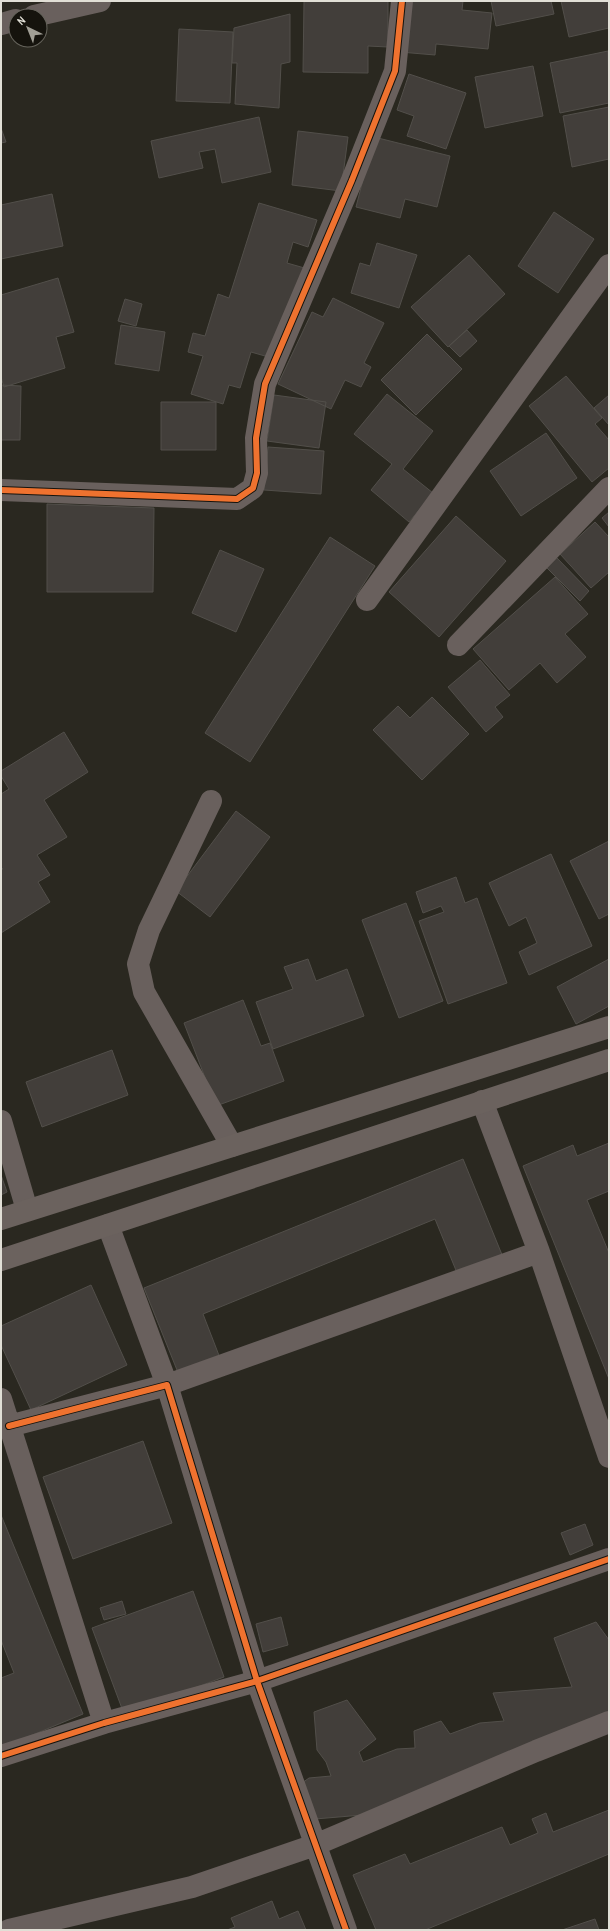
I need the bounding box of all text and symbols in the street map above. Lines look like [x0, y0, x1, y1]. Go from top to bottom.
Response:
north arrow [8, 8, 48, 48]
text: N [14, 13, 28, 28]

